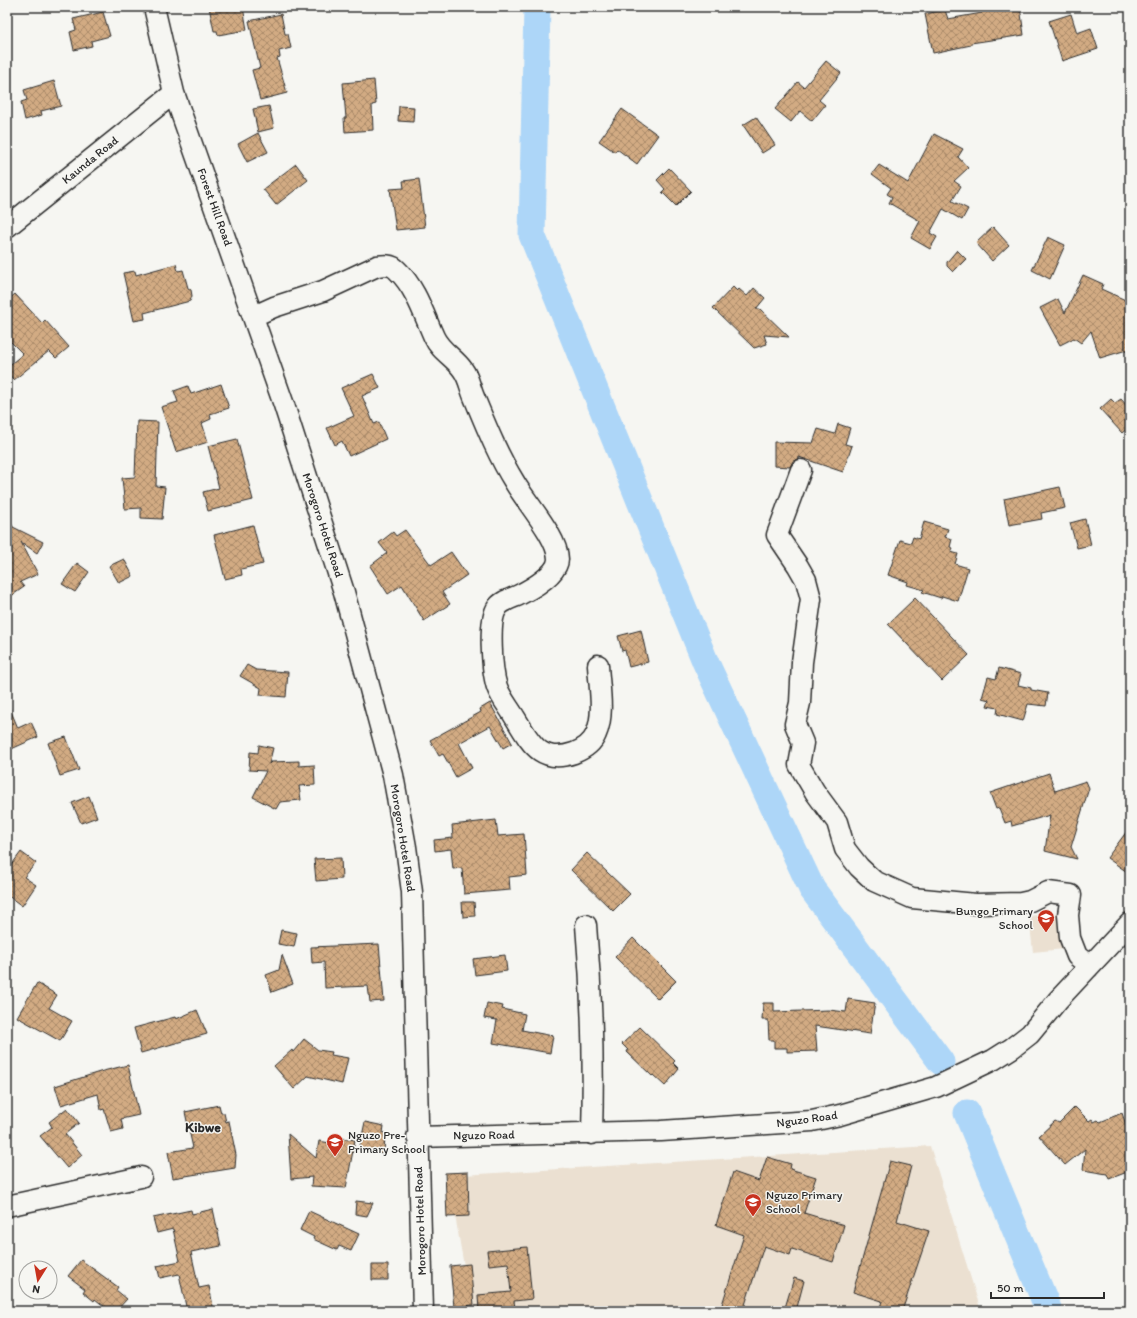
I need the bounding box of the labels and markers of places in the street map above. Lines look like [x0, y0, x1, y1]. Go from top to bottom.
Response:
place label: Bungo Primary School [956, 904, 1034, 932]
school or university icon: Bungo Primary School [1036, 908, 1056, 933]
place label: Nguzo Pre- Primary School [348, 1128, 426, 1156]
school or university icon: Nguzo Pre- Primary School [325, 1132, 345, 1157]
place label: Nguzo Primary School [766, 1188, 843, 1216]
school or university icon: Nguzo Primary School [743, 1192, 763, 1217]

